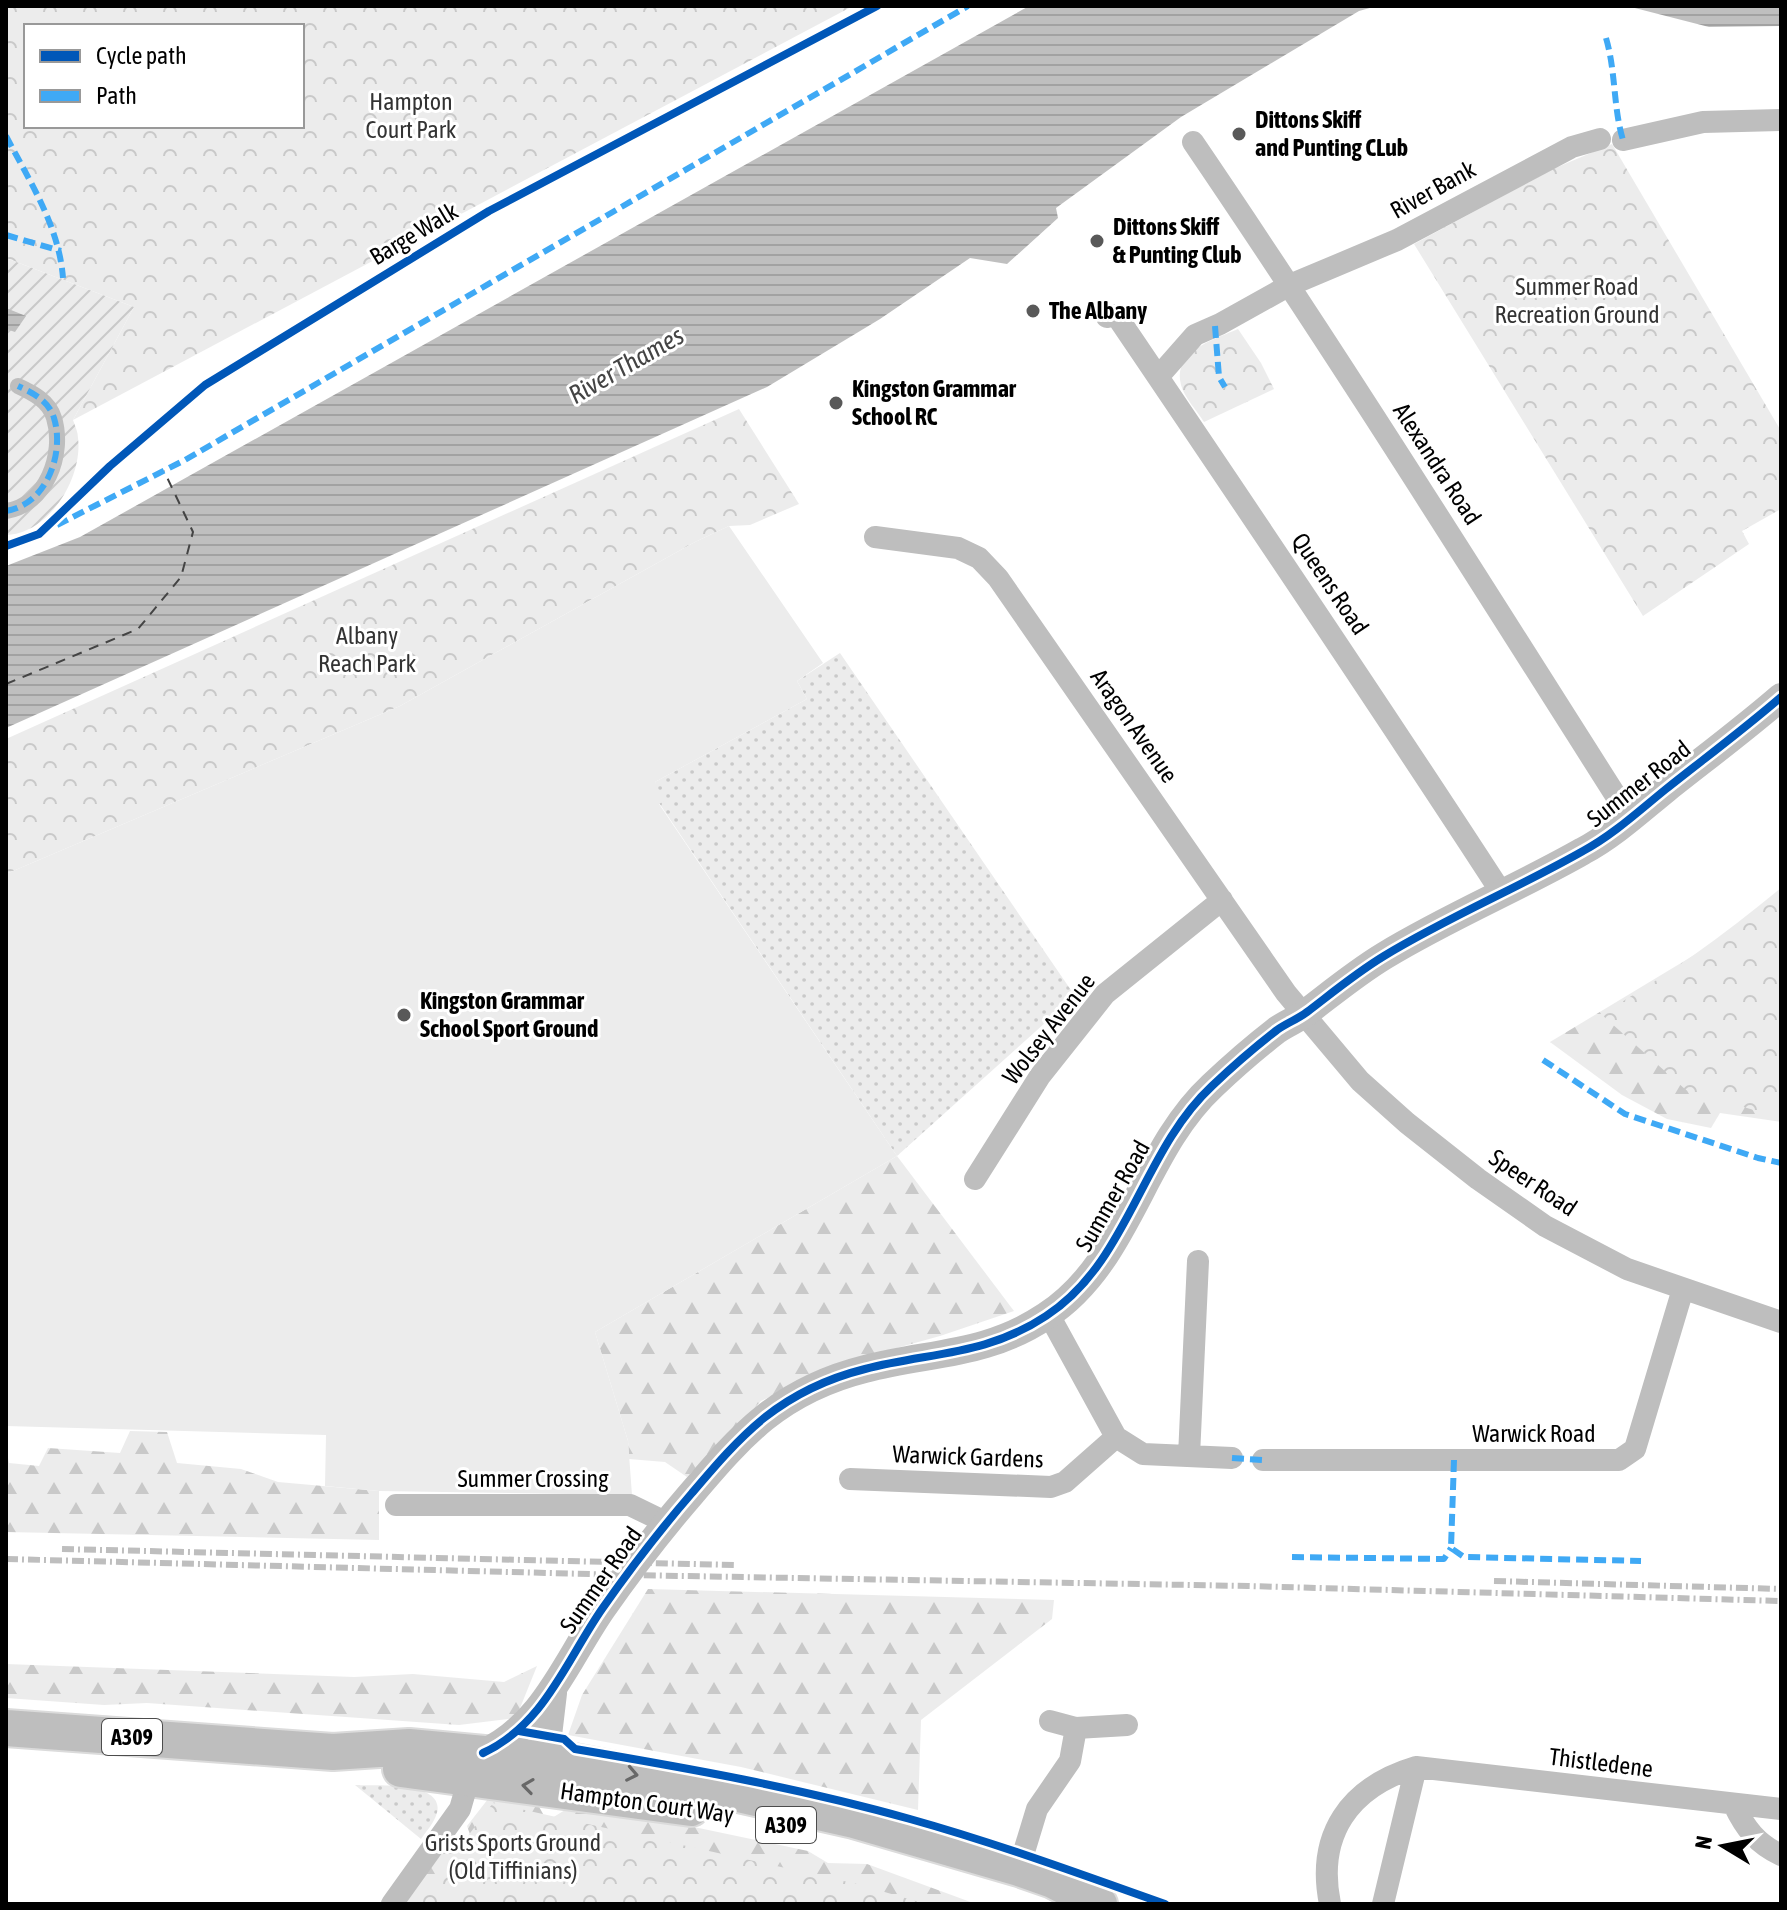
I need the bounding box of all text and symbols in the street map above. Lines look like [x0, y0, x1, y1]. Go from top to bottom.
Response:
legend [24, 24, 304, 128]
text: Cycle path [96, 42, 187, 69]
text: Path [96, 82, 137, 109]
park label: Hampton Court Park [366, 88, 457, 143]
place label: Dittons Skiff and Punting CLub [1255, 106, 1408, 161]
marker: Dittons Skiff and Punting CLub [1230, 125, 1248, 143]
street label: River Bank [1385, 155, 1480, 224]
street label: Barge Walk [365, 197, 463, 270]
place label: Dittons Skiff & Punting Club [1113, 213, 1242, 268]
marker: Dittons Skiff & Punting Club [1088, 232, 1106, 250]
park label: Summer Road Recreation Ground [1494, 273, 1660, 328]
place label: The Albany [1049, 297, 1147, 324]
marker: The Albany [1024, 302, 1042, 320]
water label: River Thames [563, 320, 689, 410]
place label: Kingston Grammar School RC [852, 375, 1017, 430]
marker: Kingston Grammar School RC [827, 394, 845, 412]
street label: Alexandra Road [1388, 398, 1487, 529]
street label: Queens Road [1287, 528, 1374, 640]
park label: Albany Reach Park [318, 622, 416, 677]
street label: Aragon Avenue [1085, 664, 1183, 788]
street label: Summer Road [1582, 735, 1696, 832]
street label: Wolsey Avenue [997, 968, 1100, 1089]
place label: Kingston Grammar School Sport Ground [420, 987, 598, 1042]
marker: Kingston Grammar School Sport Ground [395, 1006, 413, 1024]
street label: Summer Road [1070, 1136, 1155, 1256]
street label: Speer Road [1485, 1144, 1582, 1222]
street label: Warwick Road [1472, 1420, 1596, 1447]
street label: Warwick Gardens [892, 1440, 1044, 1473]
street label: Summer Crossing [457, 1465, 609, 1492]
street label: Summer Road [554, 1521, 647, 1638]
road number: A309 [102, 1719, 162, 1755]
street label: Thistledene [1548, 1743, 1654, 1782]
one-way arrow [625, 1764, 638, 1781]
street label: Hampton Court Way [558, 1777, 736, 1828]
one-way arrow [521, 1778, 535, 1795]
north arrow [1683, 1806, 1763, 1886]
road number: A309 [756, 1807, 816, 1843]
park label: Grists Sports Ground (Old Tiffinians) [425, 1829, 601, 1884]
text: N [1689, 1834, 1717, 1851]

